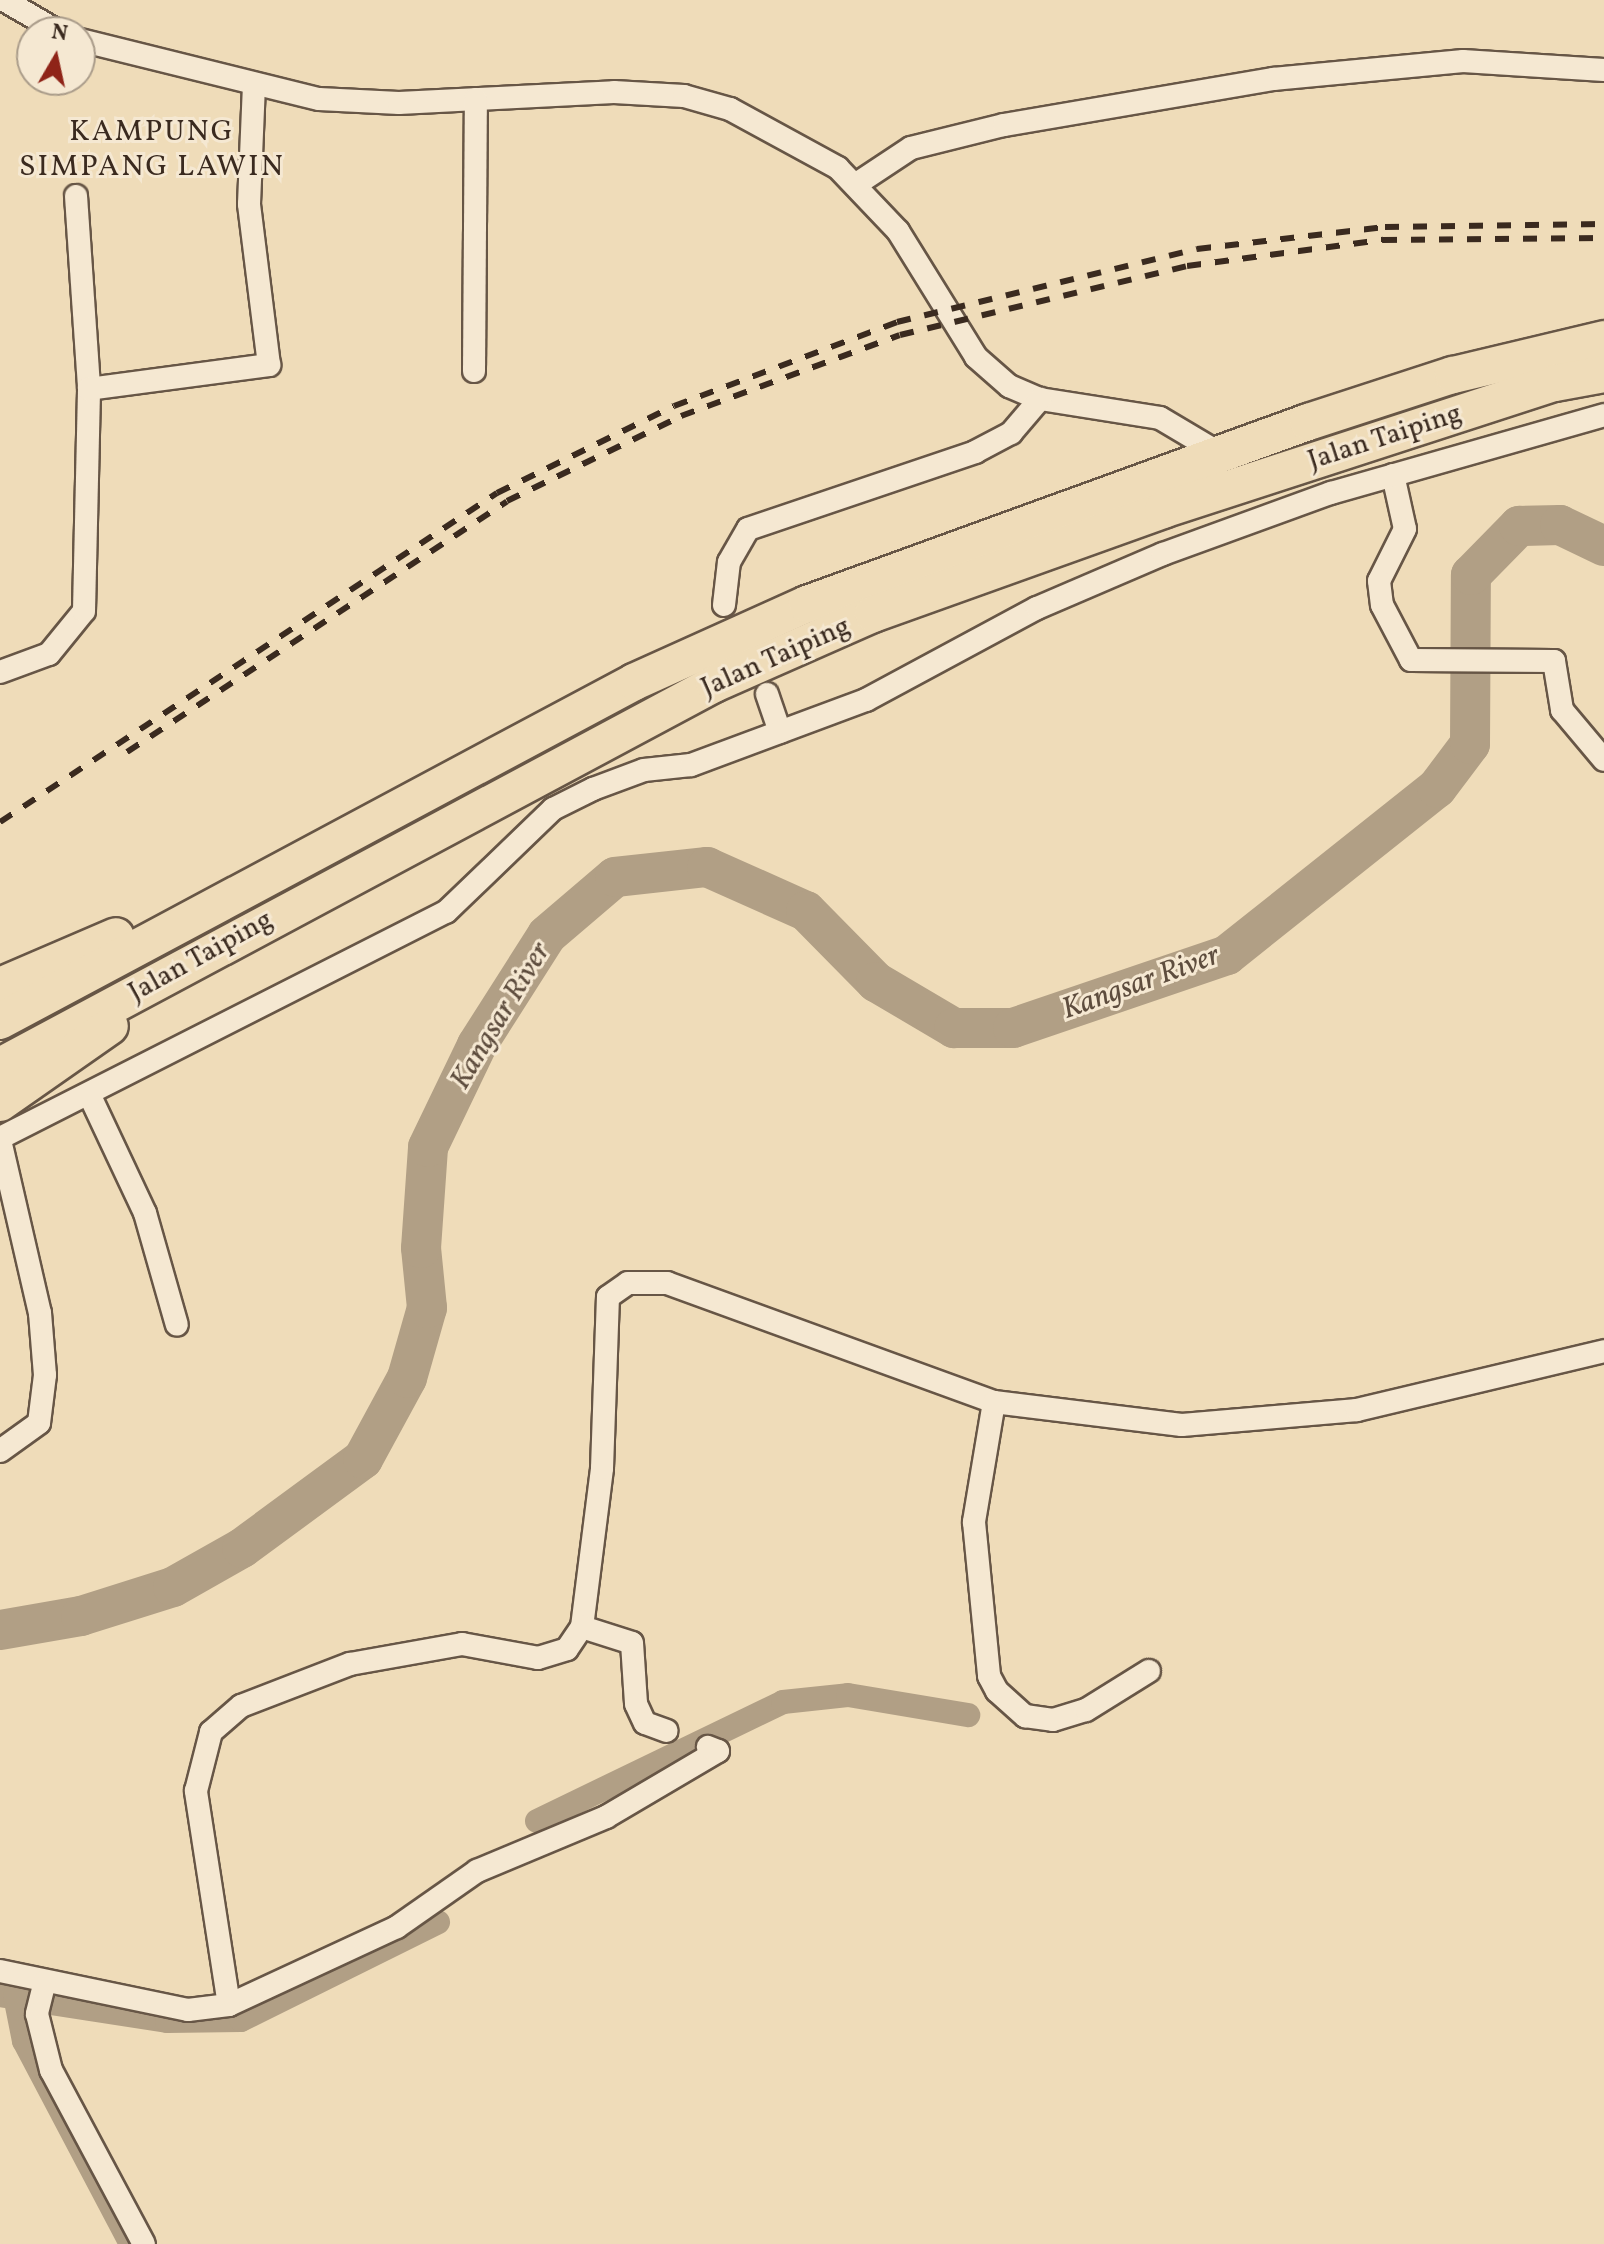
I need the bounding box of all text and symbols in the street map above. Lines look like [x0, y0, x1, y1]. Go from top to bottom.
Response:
north arrow [16, 16, 96, 96]
text: N [49, 17, 70, 50]
district label: KAMPUNG SIMPANG LAWIN [19, 114, 285, 184]
street label: Jalan Taiping [1304, 397, 1466, 479]
street label: Jalan Taiping [696, 610, 856, 706]
street label: Jalan Taiping [123, 903, 279, 1011]
water label: Kangsar River [443, 936, 559, 1096]
water label: Kangsar River [1057, 938, 1225, 1028]

